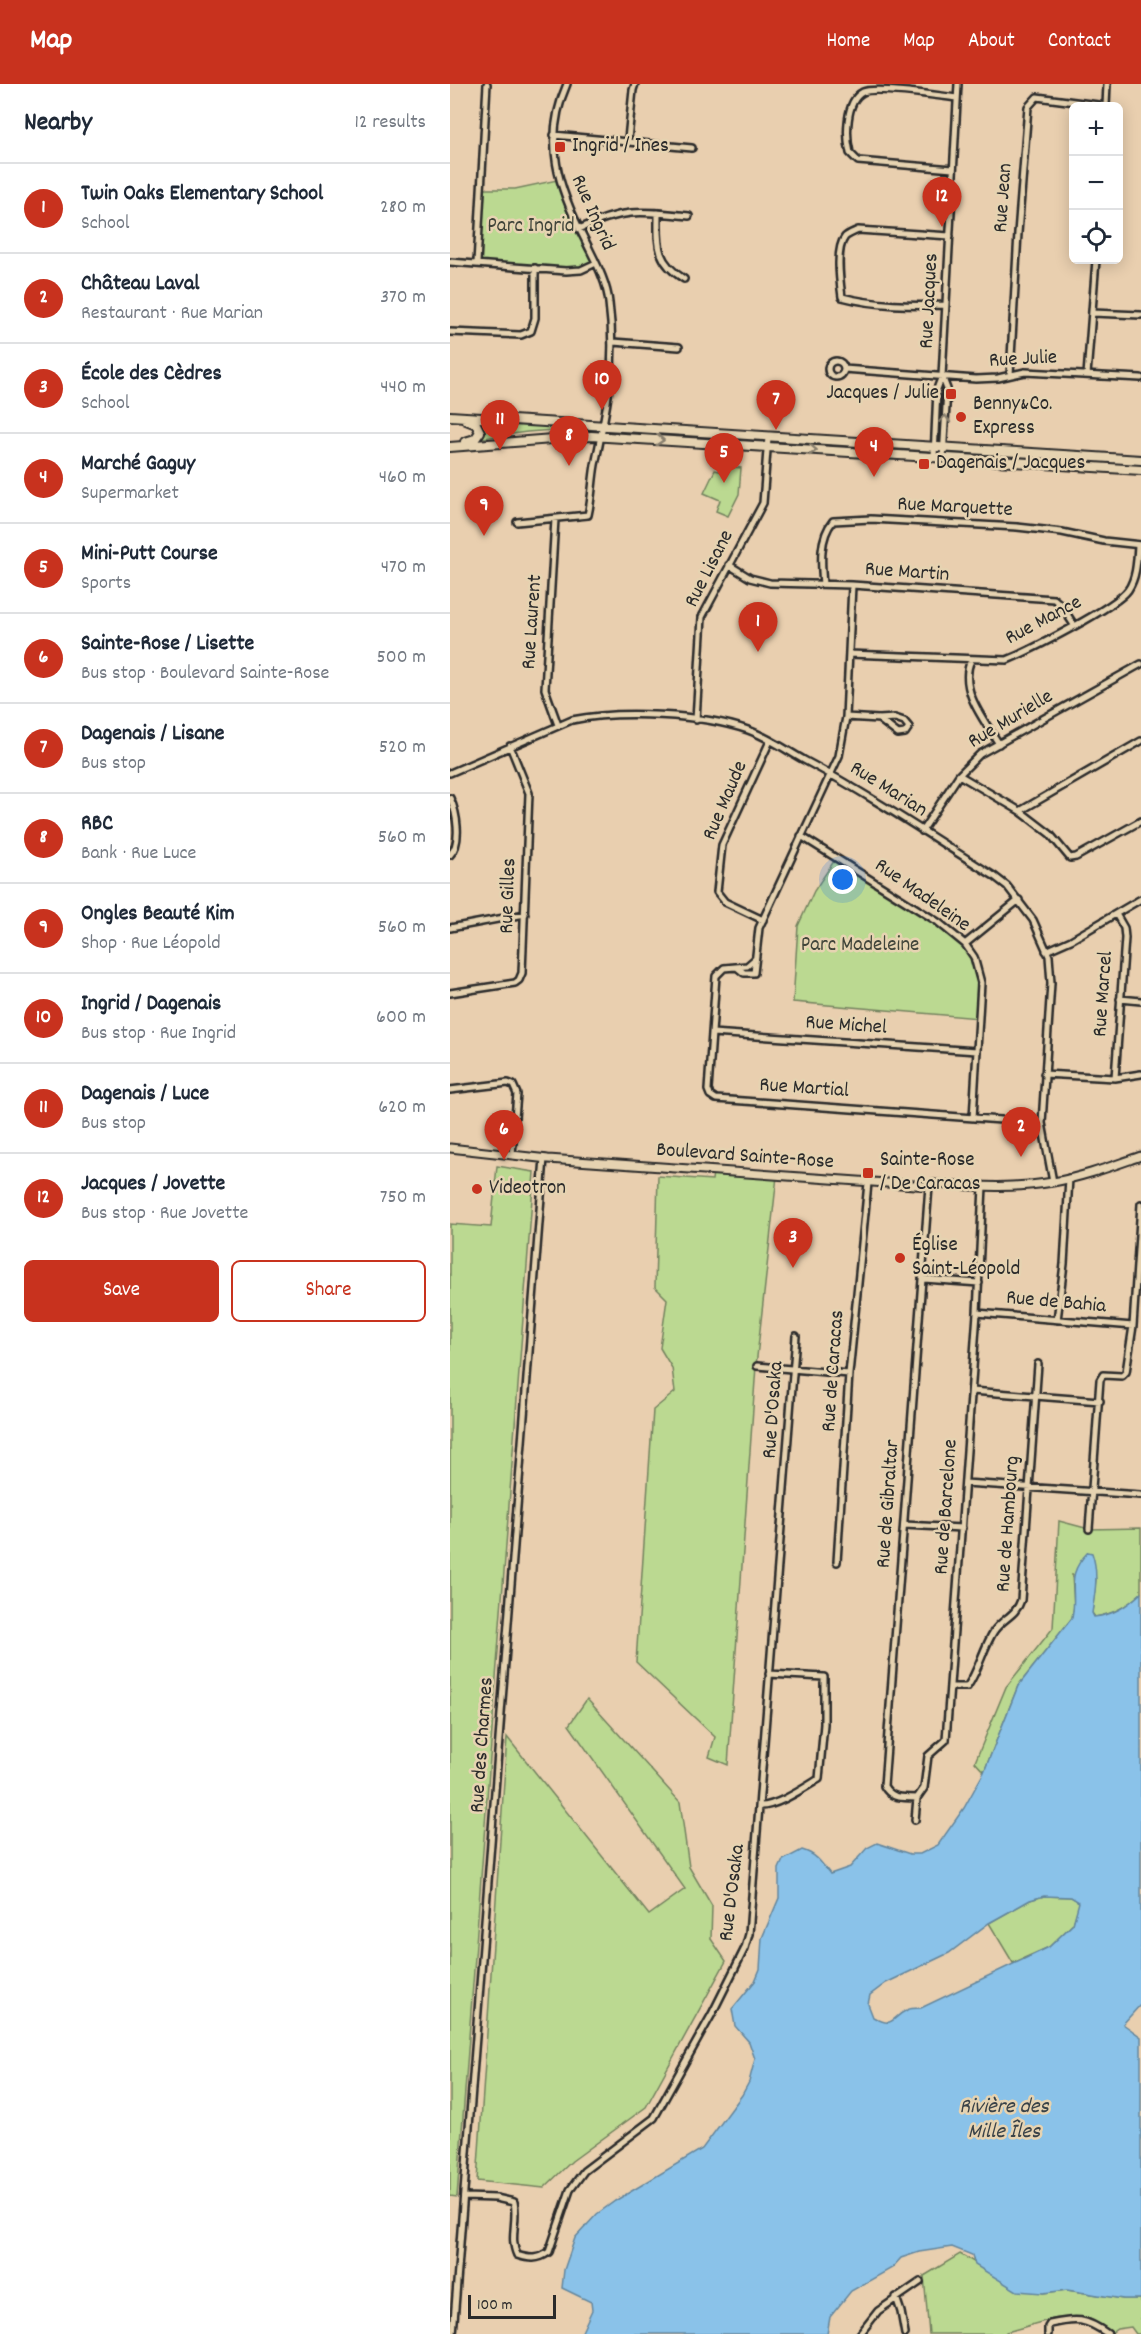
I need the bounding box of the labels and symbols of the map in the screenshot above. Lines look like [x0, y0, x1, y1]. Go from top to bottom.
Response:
place label: Ingrid / Ines [572, 132, 669, 162]
marker: Ingrid / Ines [553, 140, 567, 154]
street label: Rue Jean [987, 162, 1021, 234]
street label: Rue Ingrid [562, 170, 622, 256]
pin: 12 [922, 178, 962, 227]
park label: Parc Ingrid [487, 212, 575, 242]
street label: Rue Jacques [913, 252, 947, 350]
street label: Rue Julie [988, 343, 1058, 377]
pin: 10 [582, 360, 622, 410]
place label: Jacques / Julie [826, 379, 939, 409]
pin: 7 [756, 380, 796, 430]
marker: Jacques / Julie [944, 387, 958, 401]
place label: Benny&Co. Express [973, 390, 1053, 444]
pin: 11 [481, 400, 520, 450]
marker: Benny&Co. Express [954, 410, 968, 424]
one-way arrow [939, 414, 952, 423]
pin: 8 [550, 416, 588, 466]
pin: 4 [854, 428, 894, 477]
one-way arrow [655, 433, 664, 446]
pin: 5 [704, 434, 744, 483]
one-way arrow [808, 443, 817, 456]
place label: Dagenais / Jacques [936, 449, 1085, 479]
marker: Dagenais / Jacques [917, 457, 931, 471]
pin: 9 [465, 486, 504, 536]
street label: Rue Marquette [896, 490, 1014, 526]
street label: Rue Lisane [678, 525, 742, 613]
street label: Rue Martin [864, 555, 950, 591]
street label: Rue Laurent [515, 573, 551, 671]
street label: Rue Mance [1000, 588, 1088, 654]
pin: 1 [738, 602, 778, 652]
street label: Rue Murielle [963, 683, 1059, 757]
street label: Rue Marian [843, 754, 933, 826]
street label: Rue Maude [696, 757, 756, 845]
street label: Rue Madeleine [868, 852, 976, 940]
street label: Rue Gilles [493, 858, 525, 934]
your location [828, 865, 857, 894]
park label: Parc Madeleine [801, 931, 919, 961]
street label: Rue Marcel [1086, 950, 1122, 1038]
street label: Rue Michel [804, 1008, 888, 1044]
street label: Rue Martial [758, 1071, 850, 1107]
pin: 2 [1002, 1108, 1040, 1157]
pin: 6 [484, 1110, 524, 1160]
street label: Boulevard Sainte-Rose [655, 1136, 835, 1178]
place label: Sainte-Rose / De Caracas [880, 1146, 981, 1200]
marker: Sainte-Rose / De Caracas [861, 1166, 875, 1180]
place label: Videotron [489, 1174, 566, 1204]
marker: Videotron [470, 1182, 484, 1196]
pin: 3 [774, 1218, 812, 1268]
place label: Église Saint-Léopold [912, 1231, 1020, 1285]
marker: Église Saint-Léopold [893, 1251, 907, 1265]
street label: Rue de Bahia [1005, 1284, 1108, 1322]
street label: Rue de Caracas [815, 1309, 853, 1433]
street label: Rue D'Osaka [756, 1359, 792, 1460]
street label: Rue de Barcelone [927, 1438, 967, 1576]
street label: Rue de Gibraltar [870, 1439, 908, 1569]
street label: Rue de Hambourg [989, 1455, 1029, 1593]
street label: Rue des Charmes [463, 1676, 503, 1814]
street label: Rue D'Osaka [712, 1842, 754, 1943]
water label: Rivière des Mille Îles [959, 2092, 1050, 2148]
scale bar [468, 2292, 556, 2320]

